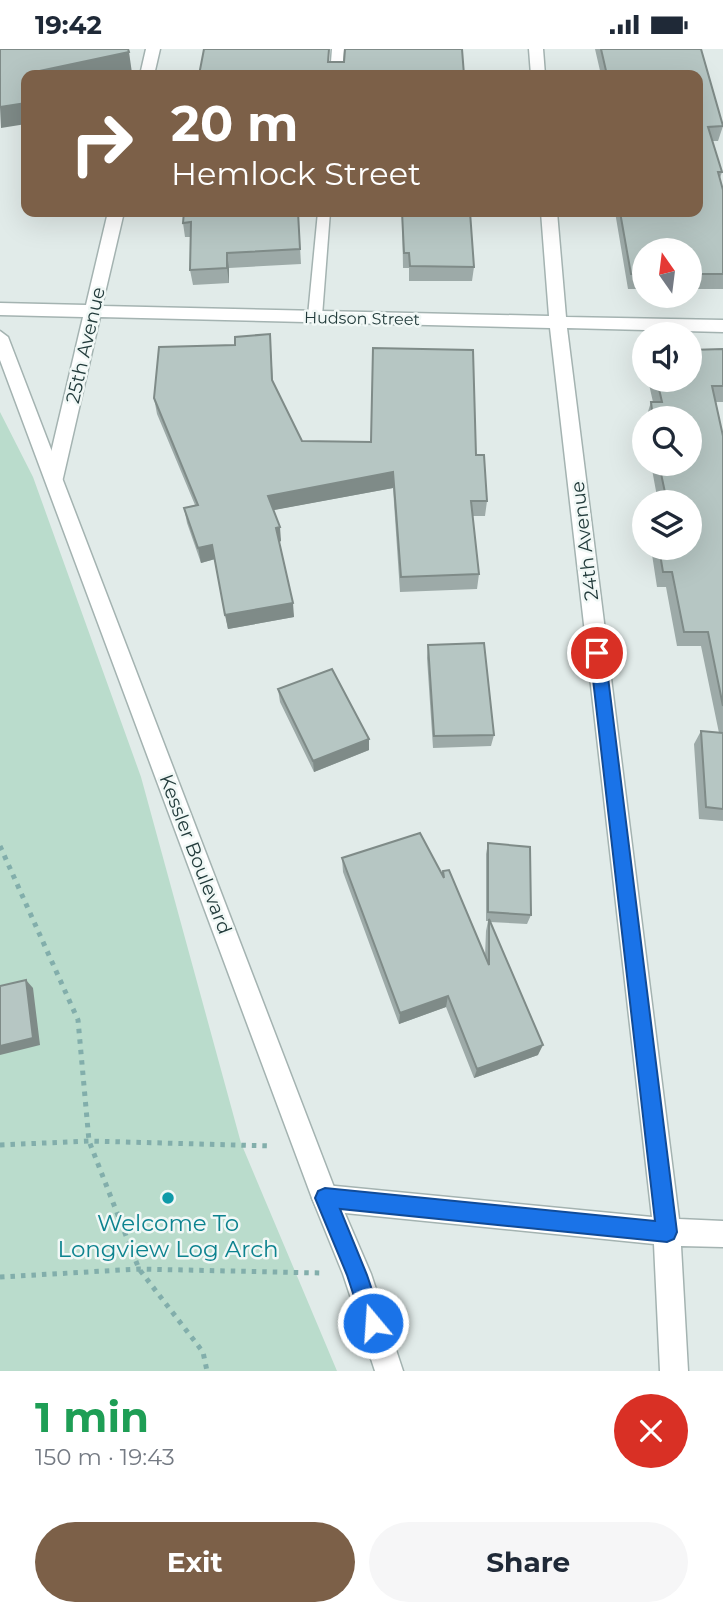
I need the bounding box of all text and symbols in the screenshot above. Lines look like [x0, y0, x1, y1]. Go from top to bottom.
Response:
text: 19:42 [35, 9, 102, 41]
text: 20 m [171, 94, 298, 153]
icon: right [56, 98, 147, 189]
text: Hemlock Street [171, 154, 421, 193]
north arrow [632, 238, 702, 308]
map controls [632, 238, 702, 560]
street label: 25th Avenue [61, 285, 110, 406]
street label: Hudson Street [304, 308, 421, 329]
button: sound [632, 322, 702, 392]
button: search [632, 406, 702, 476]
street label: 24th Avenue [566, 480, 603, 602]
button: layers [632, 490, 702, 560]
pin [567, 623, 627, 683]
icon: arrive [578, 634, 616, 672]
street label: Kessler Boulevard [155, 771, 237, 937]
marker: Welcome To Longview Log Arch [160, 1190, 176, 1206]
place label: Welcome To Longview Log Arch [58, 1209, 278, 1263]
position arrow [336, 1286, 410, 1360]
text: 1 min [35, 1391, 149, 1443]
button: close [614, 1394, 688, 1468]
text: 150 m · 19:43 [35, 1443, 175, 1471]
button: Exit [35, 1522, 355, 1602]
button: Share [369, 1522, 688, 1602]

